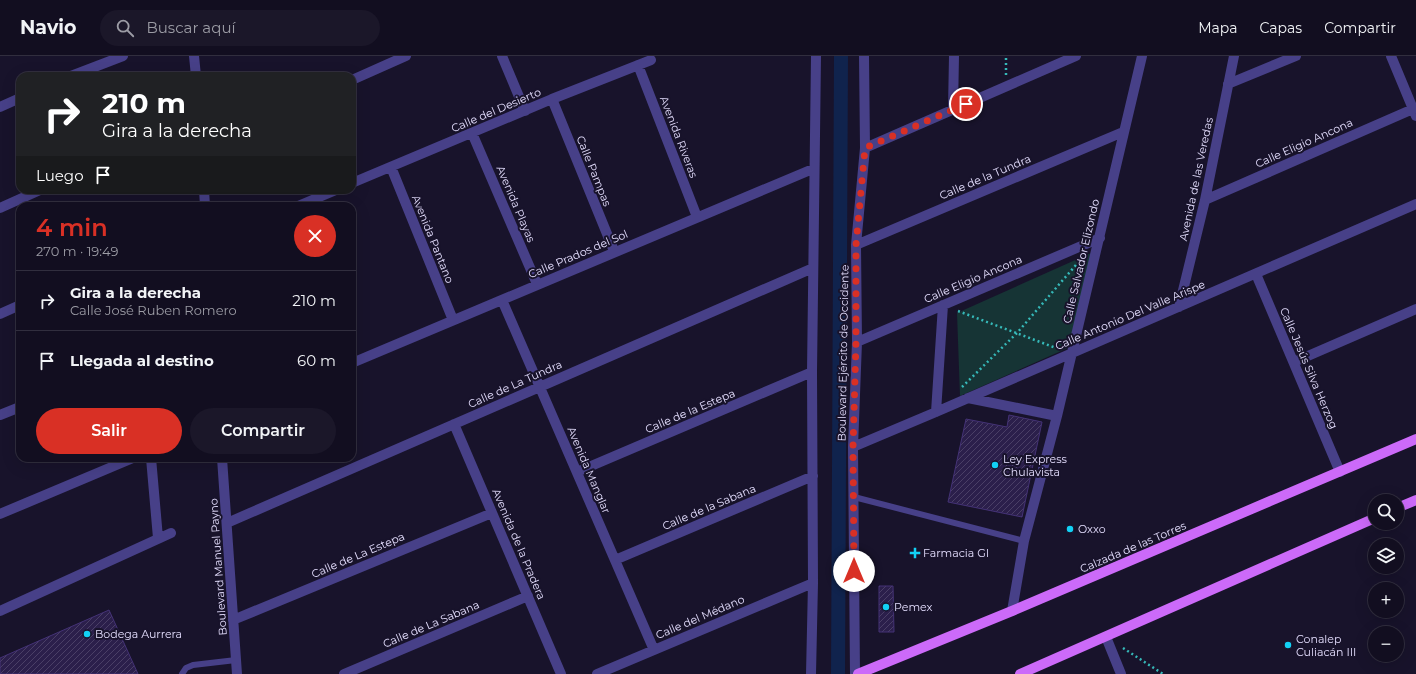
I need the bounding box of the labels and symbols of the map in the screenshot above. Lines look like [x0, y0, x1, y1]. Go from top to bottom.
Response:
street label: Calle del Desierto [449, 85, 543, 135]
pin [949, 87, 983, 121]
street label: Avenida Riveras [657, 94, 701, 180]
street label: Avenida de las Veredas [1176, 115, 1216, 242]
street label: Calle Eligio Ancona [1253, 115, 1355, 171]
street label: Calle Pampas [573, 134, 615, 209]
street label: Calle de la Tundra [937, 151, 1033, 203]
street label: Avenida Playas [494, 164, 539, 245]
street label: Avenida Pantano [409, 193, 457, 285]
street label: Calle Salvador Elizondo [1060, 197, 1102, 325]
street label: Calle Prados del Sol [526, 227, 630, 281]
street label: Calle Eligio Ancona [922, 252, 1024, 306]
street label: Boulevard Ejército de Occidente [834, 264, 852, 442]
street label: Calle Antonio Del Valle Arispe [1053, 277, 1207, 353]
street label: Calle Jesús Silva Herzog [1277, 305, 1341, 431]
street label: Calle de La Tundra [466, 357, 564, 411]
street label: Calle de la Estepa [643, 386, 737, 436]
street label: Avenida Manglar [564, 424, 614, 516]
place label: Ley Express Chulavista [1003, 452, 1068, 479]
marker: Ley Express Chulavista [990, 460, 1000, 470]
street label: Calle de la Sabana [660, 481, 758, 533]
street label: Avenida de la Pradera [489, 486, 549, 602]
street label: Boulevard Manuel Payno [206, 498, 230, 636]
street label: Calzada de las Torres [1078, 518, 1189, 576]
place label: Oxxo [1078, 522, 1106, 536]
marker: Oxxo [1065, 524, 1075, 534]
street label: Calle de La Estepa [309, 529, 407, 581]
place label: Farmacia GI [923, 546, 989, 560]
marker: Farmacia GI [910, 548, 920, 558]
position arrow [833, 550, 875, 592]
street label: Calle del Médano [654, 592, 747, 642]
street label: Calle de La Sabana [381, 597, 481, 651]
place label: Pemex [894, 600, 933, 614]
marker: Pemex [881, 602, 891, 612]
place label: Bodega Aurrera [95, 627, 182, 641]
marker: Bodega Aurrera [82, 629, 92, 639]
place label: Conalep Culiacán III [1296, 632, 1356, 659]
marker: Conalep Culiacán III [1283, 640, 1293, 650]

